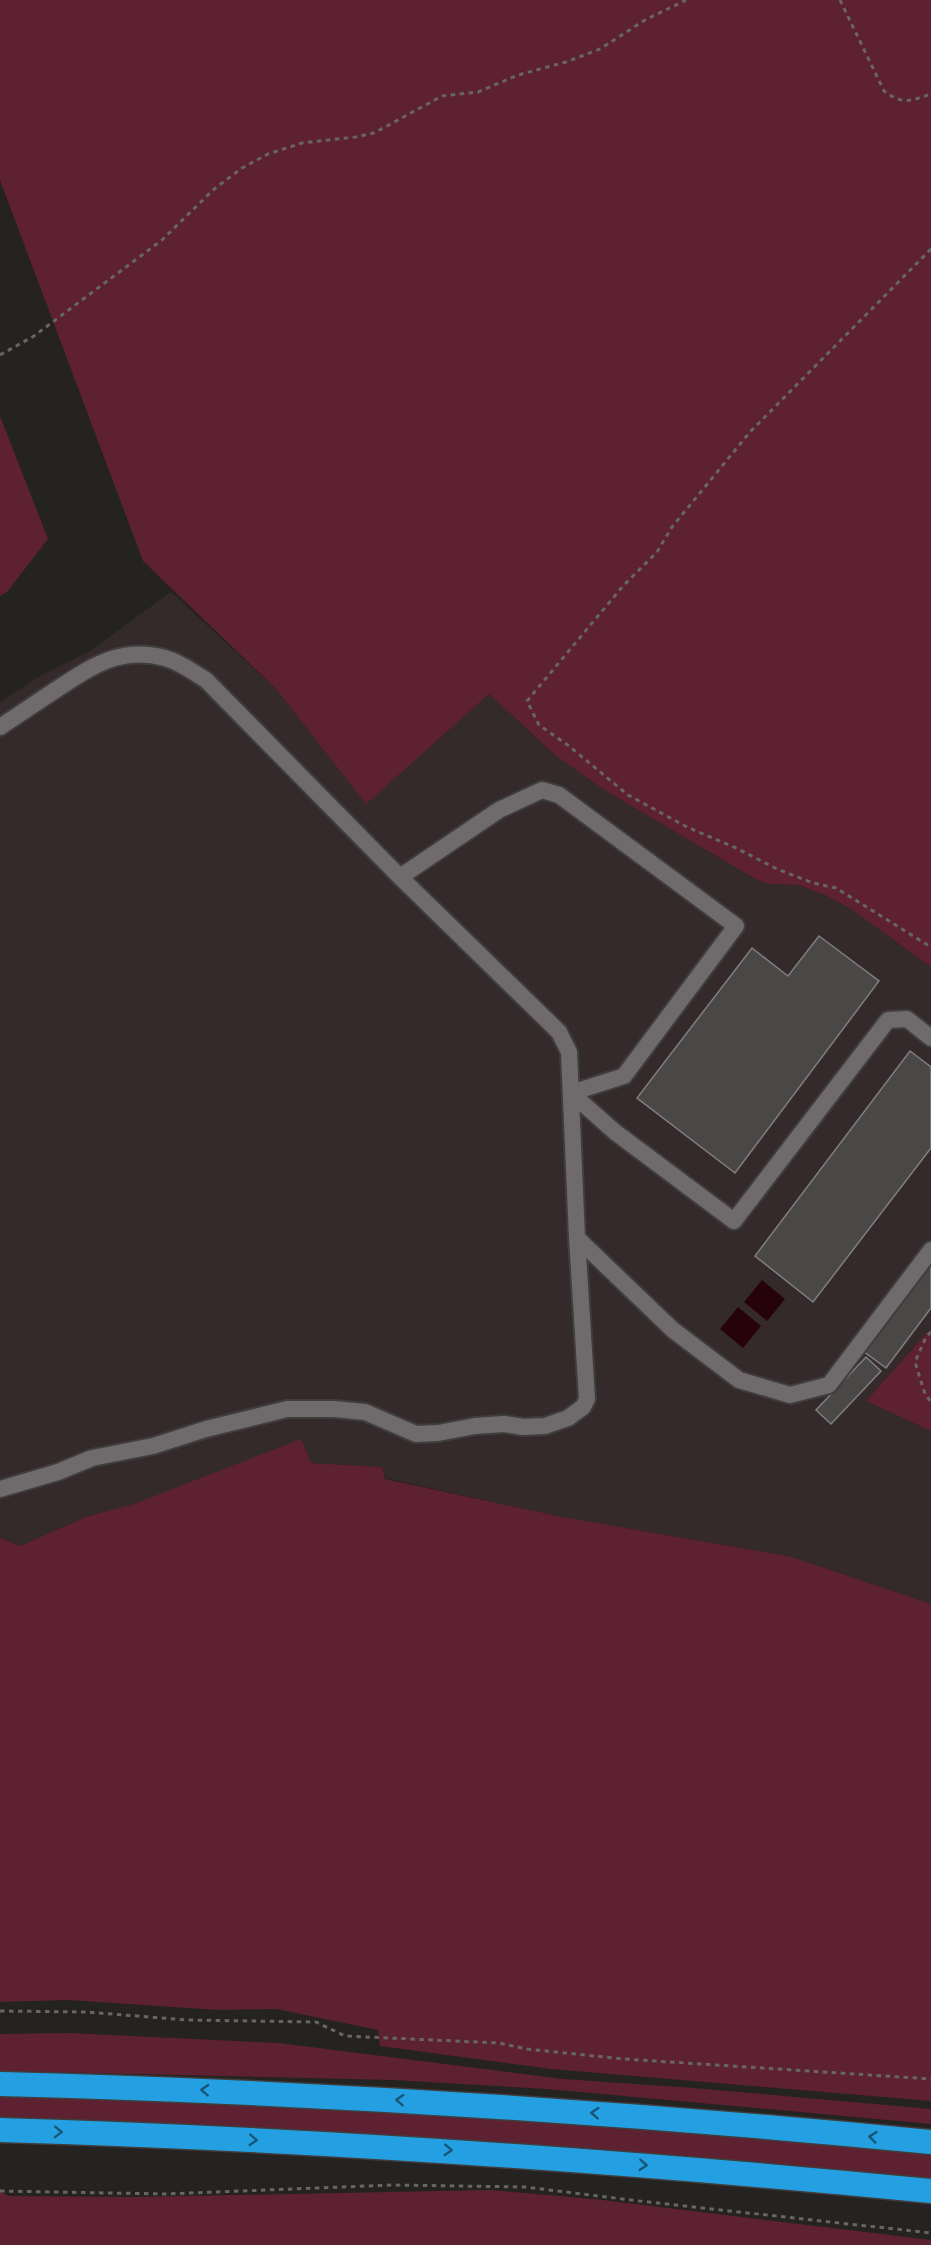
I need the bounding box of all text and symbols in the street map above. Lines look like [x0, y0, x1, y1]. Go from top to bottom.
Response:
one-way arrow [201, 2084, 210, 2097]
one-way arrow [396, 2094, 405, 2107]
one-way arrow [590, 2106, 599, 2119]
one-way arrow [54, 2126, 63, 2139]
one-way arrow [868, 2131, 877, 2144]
one-way arrow [249, 2134, 258, 2147]
one-way arrow [444, 2144, 453, 2157]
one-way arrow [638, 2158, 647, 2171]

